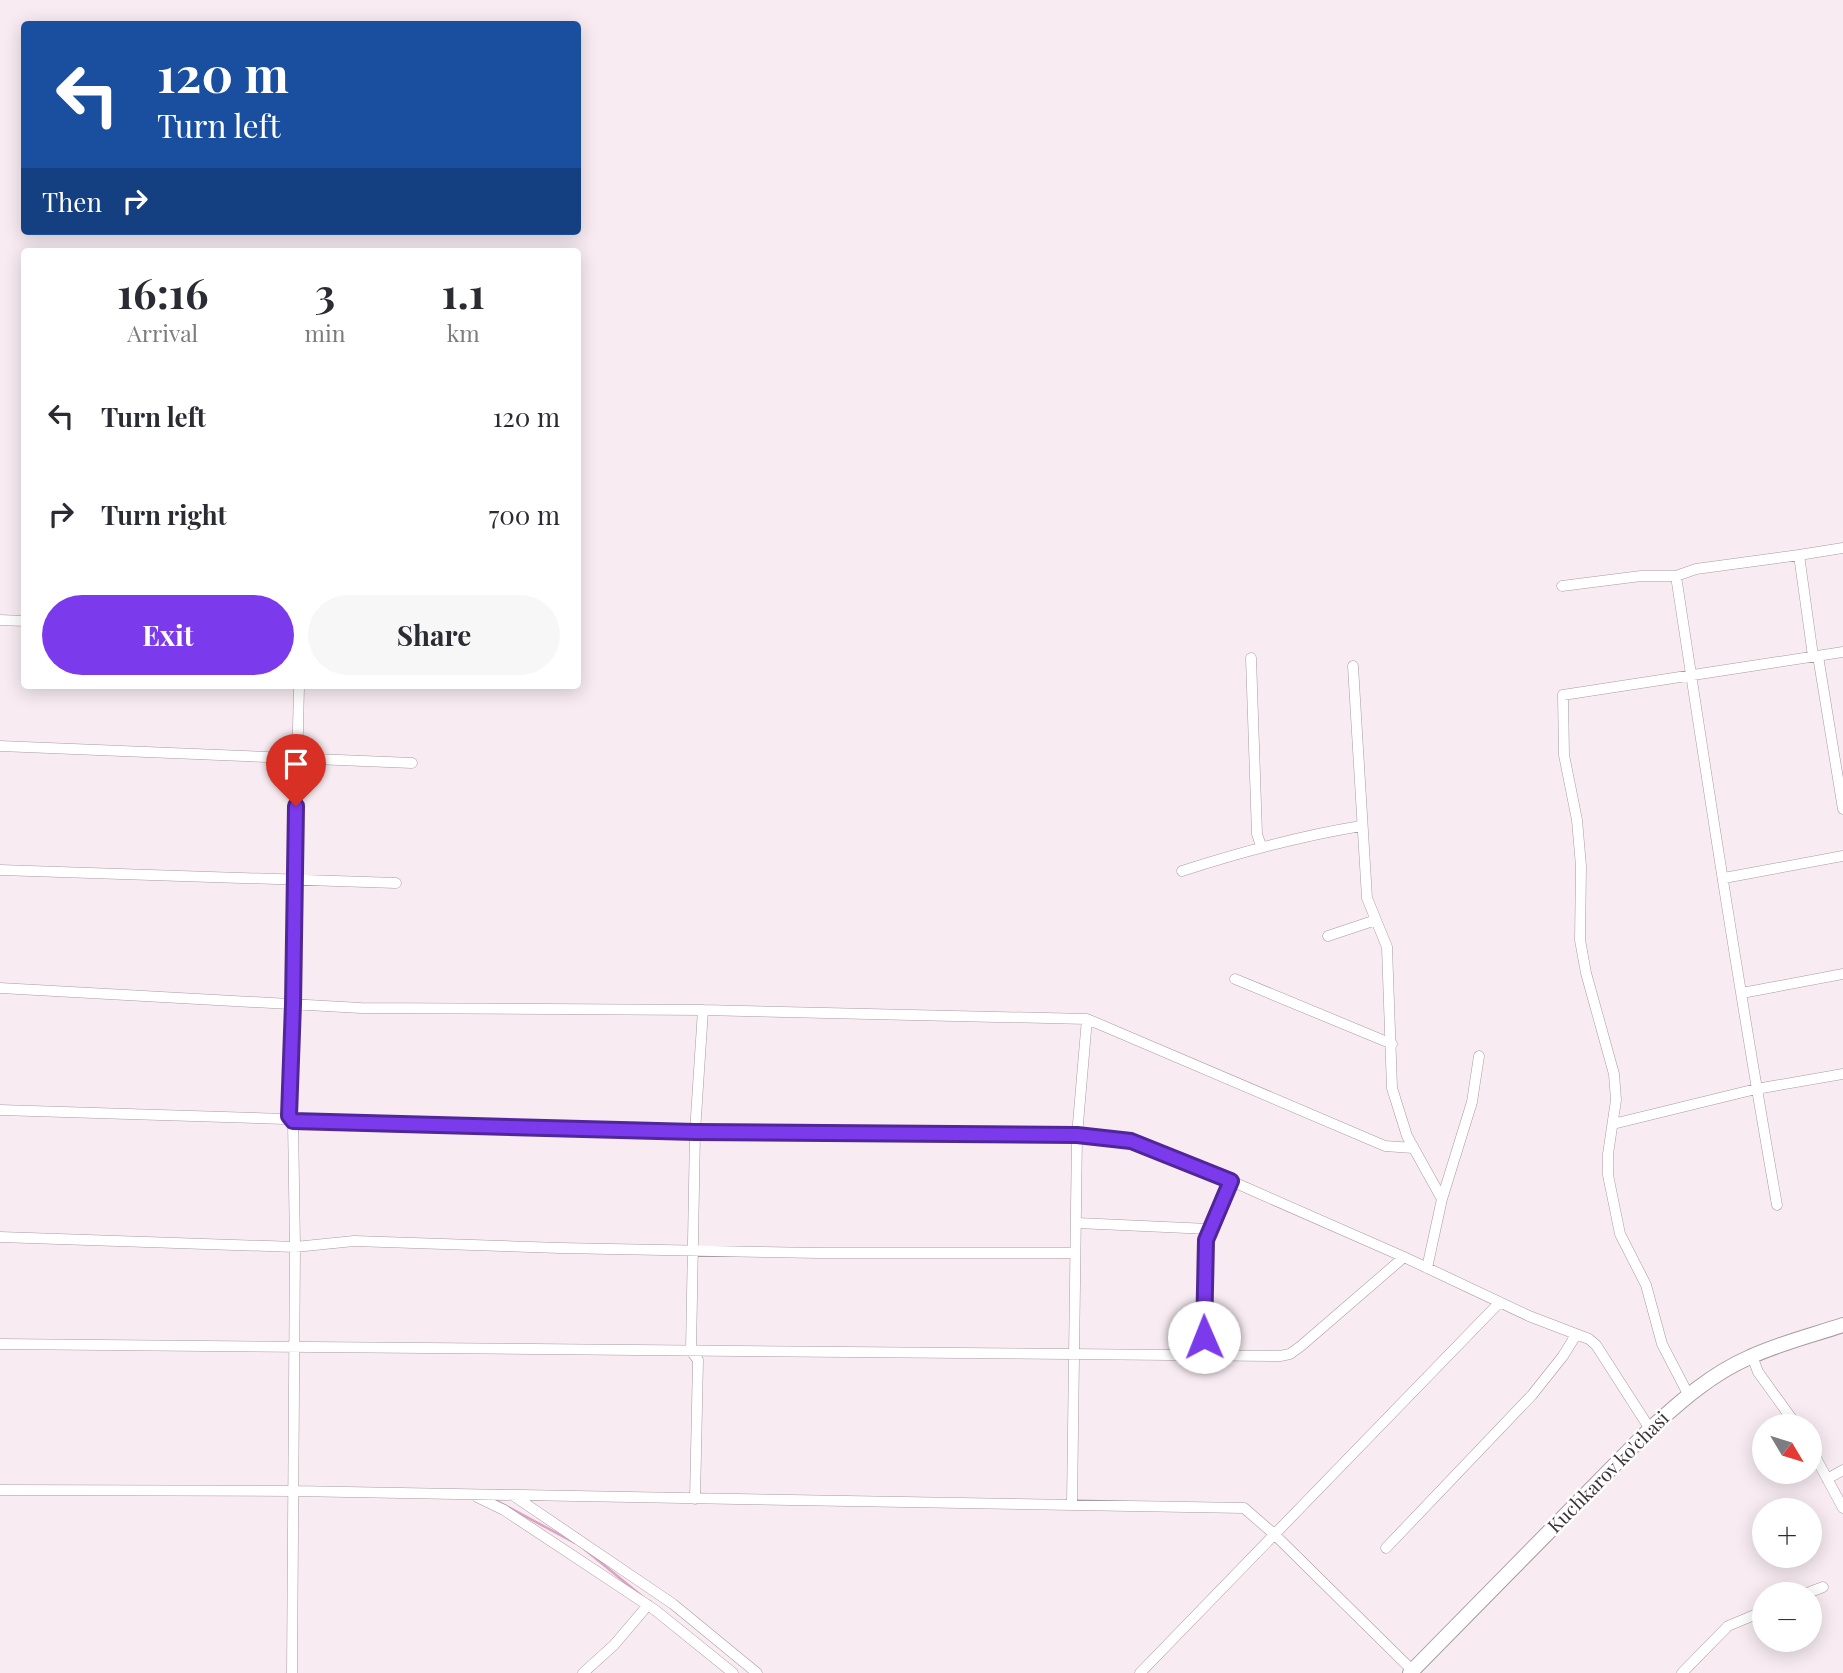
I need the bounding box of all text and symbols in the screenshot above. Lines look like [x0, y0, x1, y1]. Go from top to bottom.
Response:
text: 120 m [157, 40, 289, 105]
icon: left [42, 49, 133, 140]
text: Turn left [157, 103, 281, 146]
icon: right [116, 182, 154, 220]
text: Then [42, 184, 102, 219]
text: 16:16 [117, 264, 209, 320]
text: 3 [315, 264, 335, 320]
text: 1.1 [441, 264, 485, 320]
text: Arrival [127, 317, 198, 348]
text: min [305, 317, 345, 348]
text: km [447, 317, 480, 348]
icon: left [42, 397, 80, 435]
text: Turn left [101, 399, 206, 434]
text: 120 m [493, 399, 560, 434]
icon: right [42, 495, 80, 533]
text: Turn right [101, 497, 227, 532]
text: 700 m [489, 497, 560, 532]
button: Exit [42, 595, 294, 675]
button: Share [308, 595, 560, 675]
pin [266, 734, 326, 806]
icon: arrive [277, 745, 315, 783]
position arrow [1167, 1300, 1241, 1374]
street label: Kuchkarov ko'chasi [1541, 1404, 1674, 1538]
north arrow [1752, 1414, 1822, 1484]
map controls [1752, 1414, 1822, 1652]
button: + [1752, 1498, 1822, 1568]
button: − [1752, 1582, 1822, 1652]

